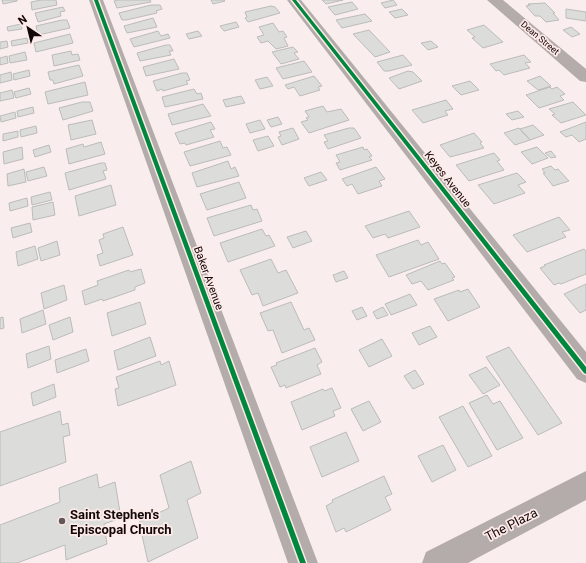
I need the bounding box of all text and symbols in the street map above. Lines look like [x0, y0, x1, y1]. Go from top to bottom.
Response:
north arrow [8, 8, 48, 48]
text: N [16, 13, 30, 28]
street label: Dean Street [519, 19, 561, 57]
street label: Keyes Avenue [422, 149, 474, 210]
street label: Baker Avenue [191, 245, 226, 312]
street label: The Plaza [482, 505, 540, 544]
place label: Saint Stephen's Episcopal Church [70, 507, 172, 537]
marker: Saint Stephen's Episcopal Church [57, 516, 67, 526]

